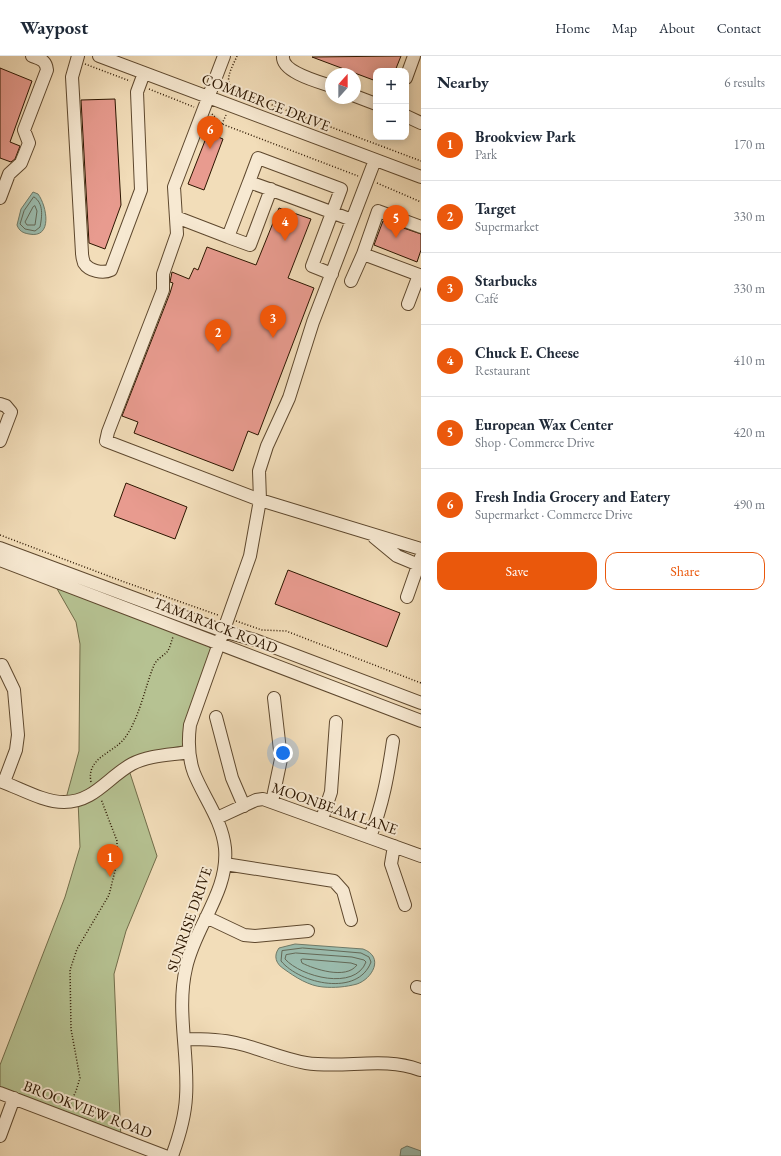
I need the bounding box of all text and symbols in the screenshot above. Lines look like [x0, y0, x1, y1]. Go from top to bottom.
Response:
text: Waypost [20, 15, 88, 40]
text: Home [555, 19, 590, 37]
text: Map [612, 19, 637, 37]
text: About [659, 19, 695, 37]
text: Contact [717, 19, 761, 37]
north arrow [325, 68, 361, 104]
map controls [373, 68, 409, 140]
button: + [373, 68, 409, 104]
street label: COMMERCE DRIVE [199, 69, 333, 135]
text: Nearby [437, 71, 489, 93]
text: 6 results [724, 74, 765, 91]
button: − [373, 104, 409, 140]
pin: 6 [197, 116, 223, 149]
text: Brookview Park [475, 127, 576, 146]
text: 1 [447, 136, 453, 153]
text: 170 m [734, 136, 765, 153]
text: Park [475, 146, 497, 163]
text: Target [475, 199, 516, 218]
pin: 5 [383, 205, 409, 238]
pin: 4 [272, 208, 298, 241]
text: 2 [447, 208, 453, 225]
text: 330 m [734, 208, 765, 225]
text: Supermarket [475, 218, 539, 235]
text: Starbucks [475, 271, 537, 290]
text: 3 [447, 280, 453, 297]
text: 330 m [734, 280, 765, 297]
text: Café [475, 290, 498, 307]
pin: 3 [260, 305, 286, 338]
pin: 2 [205, 319, 231, 352]
text: Chuck E. Cheese [475, 343, 579, 362]
text: 4 [447, 352, 453, 369]
text: 410 m [734, 352, 765, 369]
text: Restaurant [475, 362, 530, 379]
text: European Wax Center [475, 415, 613, 434]
text: 5 [447, 424, 453, 441]
text: 420 m [734, 424, 765, 441]
text: Shop · Commerce Drive [475, 434, 595, 451]
text: Fresh India Grocery and Eatery [475, 487, 670, 506]
text: 6 [447, 496, 453, 513]
text: 490 m [734, 496, 765, 513]
text: Supermarket · Commerce Drive [475, 506, 633, 523]
button: Save [437, 552, 597, 590]
button: Share [605, 552, 765, 590]
street label: TAMARACK ROAD [151, 593, 281, 657]
your location [273, 743, 293, 763]
street label: MOONBEAM LANE [270, 778, 401, 839]
pin: 1 [97, 844, 123, 877]
street label: SUNRISE DRIVE [162, 863, 216, 974]
street label: BROOKVIEW ROAD [21, 1076, 155, 1142]

